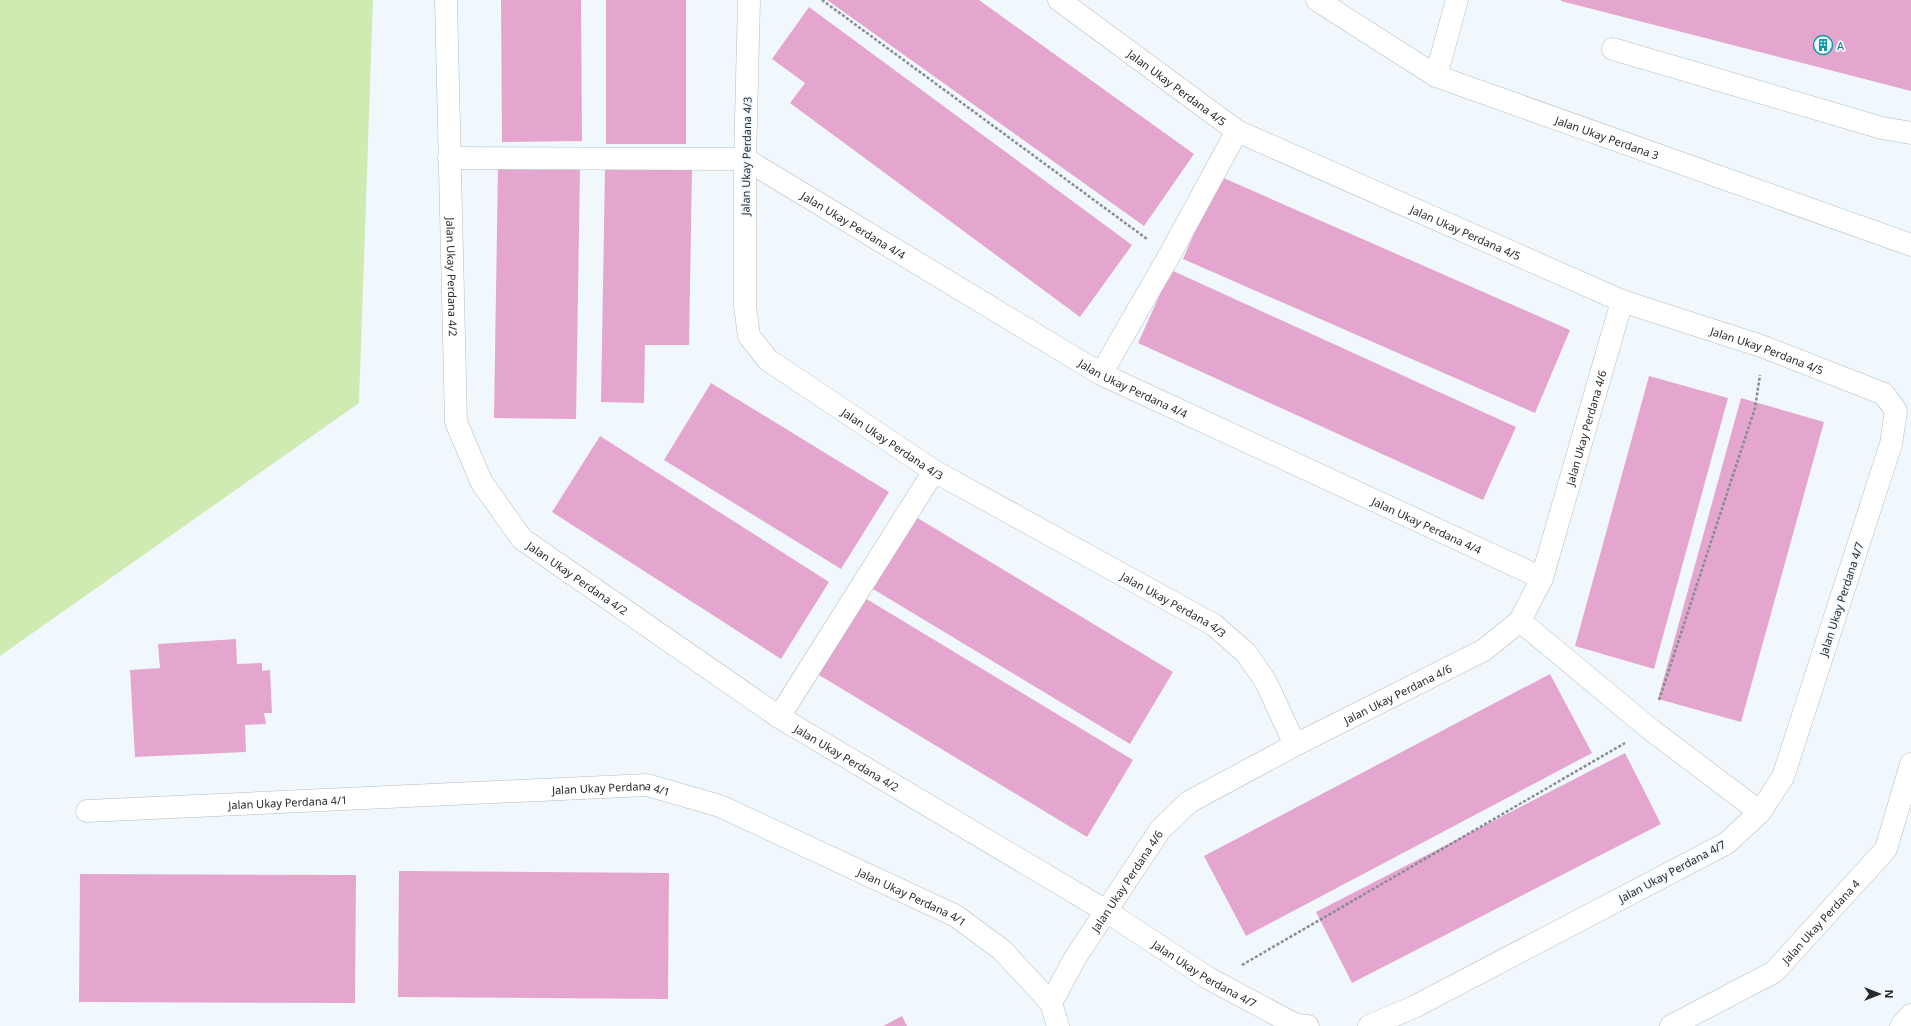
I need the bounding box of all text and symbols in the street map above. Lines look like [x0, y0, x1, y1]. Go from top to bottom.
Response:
building icon: A [1812, 34, 1834, 56]
place label: A [1837, 38, 1845, 53]
street label: Jalan Ukay Perdana 4/5 [1124, 45, 1230, 128]
street label: Jalan Ukay Perdana 4/3 [737, 96, 755, 217]
street label: Jalan Ukay Perdana 3 [1553, 111, 1661, 162]
street label: Jalan Ukay Perdana 4/4 [798, 187, 909, 262]
street label: Jalan Ukay Perdana 4/5 [1407, 201, 1523, 263]
street label: Jalan Ukay Perdana 4/2 [444, 216, 461, 337]
street label: Jalan Ukay Perdana 4/5 [1708, 322, 1826, 377]
street label: Jalan Ukay Perdana 4/4 [1075, 354, 1191, 421]
street label: Jalan Ukay Perdana 4/6 [1561, 368, 1609, 488]
street label: Jalan Ukay Perdana 4/3 [838, 404, 946, 482]
street label: Jalan Ukay Perdana 4/4 [1369, 493, 1485, 557]
street label: Jalan Ukay Perdana 4/2 [524, 537, 631, 618]
street label: Jalan Ukay Perdana 4/7 [1815, 540, 1867, 659]
street label: Jalan Ukay Perdana 4/3 [1118, 567, 1230, 640]
street label: Jalan Ukay Perdana 4/6 [1340, 660, 1454, 727]
street label: Jalan Ukay Perdana 4/2 [791, 720, 902, 794]
street label: Jalan Ukay Perdana 4/1 [551, 777, 672, 799]
street label: Jalan Ukay Perdana 4/1 [227, 791, 348, 812]
street label: Jalan Ukay Perdana 4/6 [1087, 827, 1166, 935]
street label: Jalan Ukay Perdana 4/7 [1615, 836, 1728, 906]
street label: Jalan Ukay Perdana 4/1 [854, 863, 970, 929]
street label: Jalan Ukay Perdana 4 [1777, 875, 1863, 967]
street label: Jalan Ukay Perdana 4/7 [1149, 936, 1260, 1010]
north arrow [1859, 974, 1899, 1014]
text: N [1882, 990, 1897, 998]

